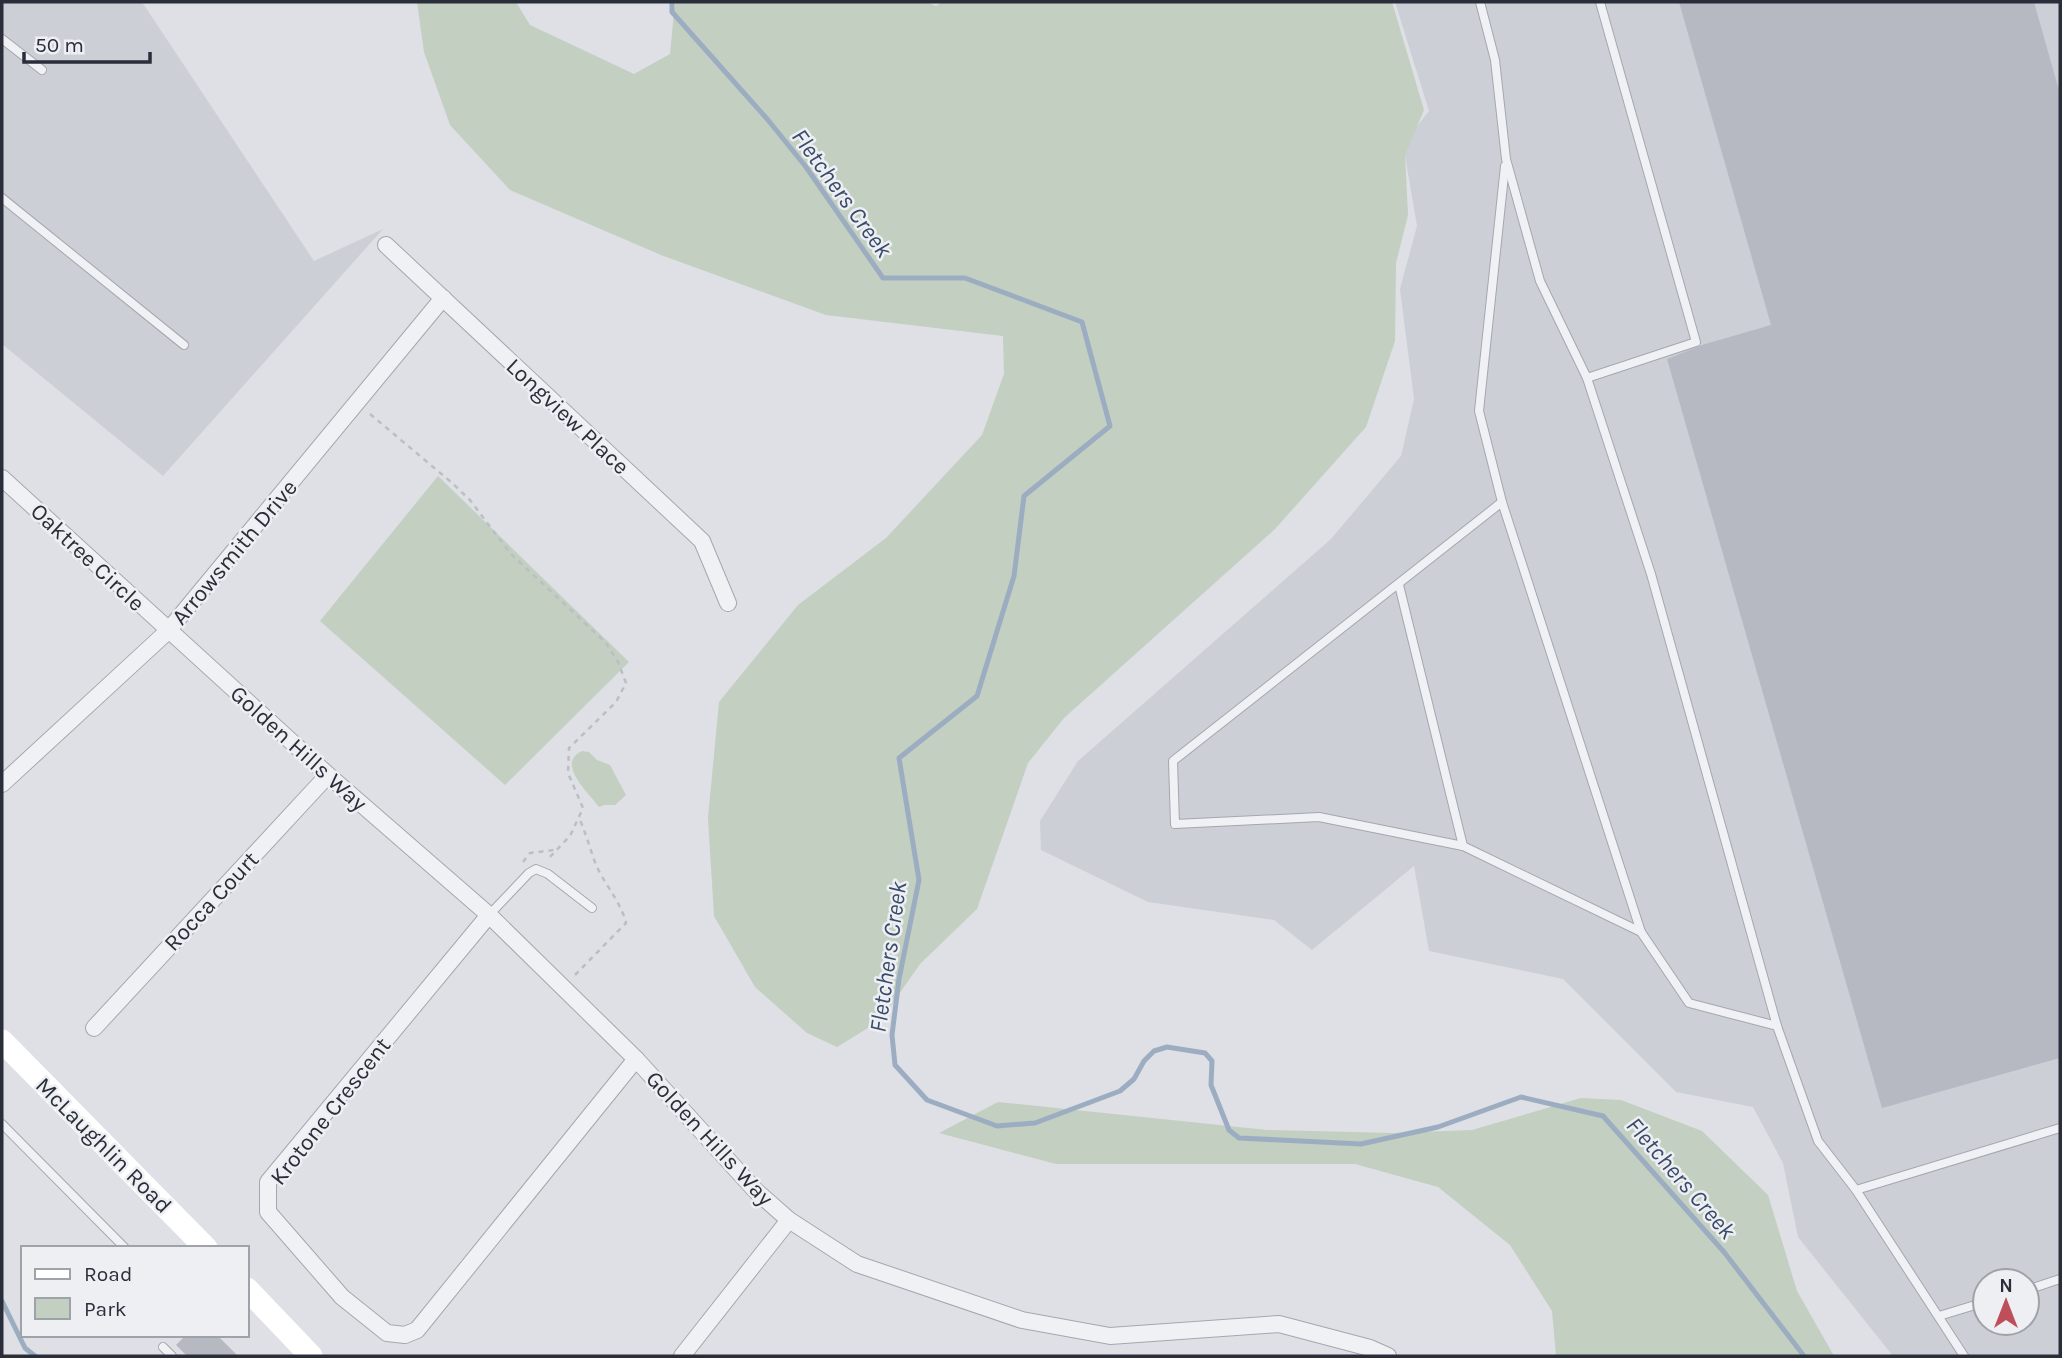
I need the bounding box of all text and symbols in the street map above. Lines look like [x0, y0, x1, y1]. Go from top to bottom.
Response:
scale bar [24, 21, 150, 65]
text: 50 m [35, 33, 84, 57]
water label: Fletchers Creek [786, 123, 899, 264]
street label: Longview Place [501, 353, 635, 480]
street label: Arrowsmith Drive [166, 474, 303, 630]
street label: Oaktree Circle [25, 498, 150, 617]
street label: Golden Hills Way [225, 680, 373, 817]
street label: Rocca Court [158, 846, 264, 957]
water label: Fletchers Creek [864, 879, 913, 1034]
street label: Krotone Crescent [264, 1032, 397, 1190]
street label: Golden Hills Way [640, 1065, 779, 1212]
street label: McLaughlin Road [30, 1072, 177, 1219]
water label: Fletchers Creek [1620, 1111, 1742, 1245]
legend [21, 1246, 248, 1337]
text: Road [84, 1262, 132, 1286]
north arrow [1971, 1267, 2041, 1337]
text: N [1999, 1275, 2013, 1297]
text: Park [84, 1297, 127, 1321]

